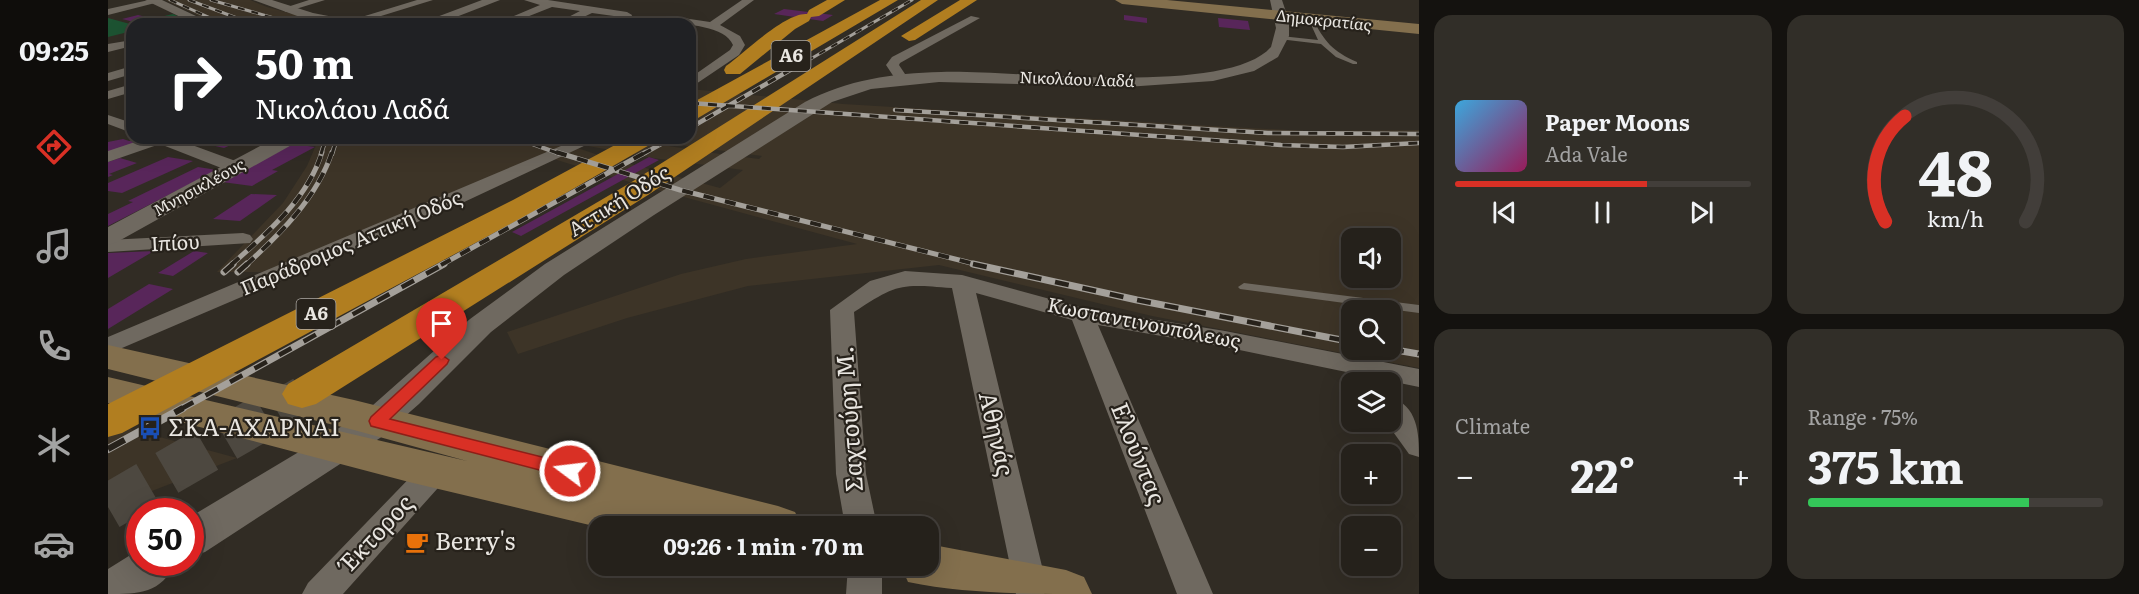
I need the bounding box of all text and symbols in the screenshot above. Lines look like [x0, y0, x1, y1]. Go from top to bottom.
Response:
street label: Δημοκρατίας [1275, 2, 1373, 36]
text: 09:25 [19, 29, 89, 69]
text: 50 m [255, 30, 354, 92]
road number: Α6 [772, 41, 810, 71]
icon: right [156, 42, 234, 120]
street label: Νικολάου Λαδά [1019, 64, 1135, 92]
text: Νικολάου Λαδά [255, 87, 450, 127]
text: Paper Moons [1545, 105, 1690, 138]
text: 48 [1918, 123, 1992, 215]
icon: directions [33, 126, 75, 168]
text: Ada Vale [1545, 138, 1628, 168]
street label: Μνησικλέους [148, 151, 249, 221]
street label: Αττική Οδός [561, 156, 675, 243]
street label: Παράδρομος Αττική Οδός [235, 181, 466, 301]
icon: previous [1488, 196, 1521, 229]
icon: pause [1586, 196, 1619, 229]
icon: next [1685, 196, 1718, 229]
text: km/h [1927, 202, 1984, 234]
icon: music [33, 225, 75, 267]
street label: Ιπίου [150, 225, 200, 257]
map controls [1341, 228, 1401, 576]
button: sound [1341, 228, 1401, 288]
street label: Κωσταντινουπόλεως [1045, 288, 1244, 354]
pin [416, 298, 467, 360]
road number: Α6 [296, 299, 336, 329]
button: search [1341, 300, 1401, 360]
icon: arrive [425, 307, 458, 340]
icon: phone [33, 325, 75, 367]
street label: Σαχτούρη Μ. [825, 345, 870, 493]
button: layers [1341, 372, 1401, 432]
street label: Αθηνάς [972, 388, 1025, 479]
street label: Ελούντας [1104, 397, 1177, 510]
text: Range · 75% [1808, 401, 1918, 431]
place label: ΣΚΑ-ΑΧΑΡΝΑΙ [168, 408, 340, 443]
text: Climate [1455, 410, 1530, 440]
bus stop icon: ΣΚΑ-ΑΧΑΡΝΑΙ [137, 415, 163, 441]
icon: climate [33, 424, 75, 466]
text: 375 km [1808, 431, 1964, 498]
position arrow [538, 439, 602, 503]
text: 22° [1570, 440, 1635, 507]
button: + [1341, 444, 1401, 504]
text: − [1455, 449, 1474, 498]
text: + [1731, 449, 1750, 498]
street label: Έκτορος [327, 485, 420, 581]
speed limit sign: 50 [126, 498, 204, 576]
button: − [1341, 516, 1401, 576]
place label: Berry's [435, 522, 516, 557]
icon: car [33, 523, 75, 565]
cafe icon: Berry's [404, 529, 430, 555]
text: 09:26 · 1 min · 70 m [663, 529, 864, 562]

